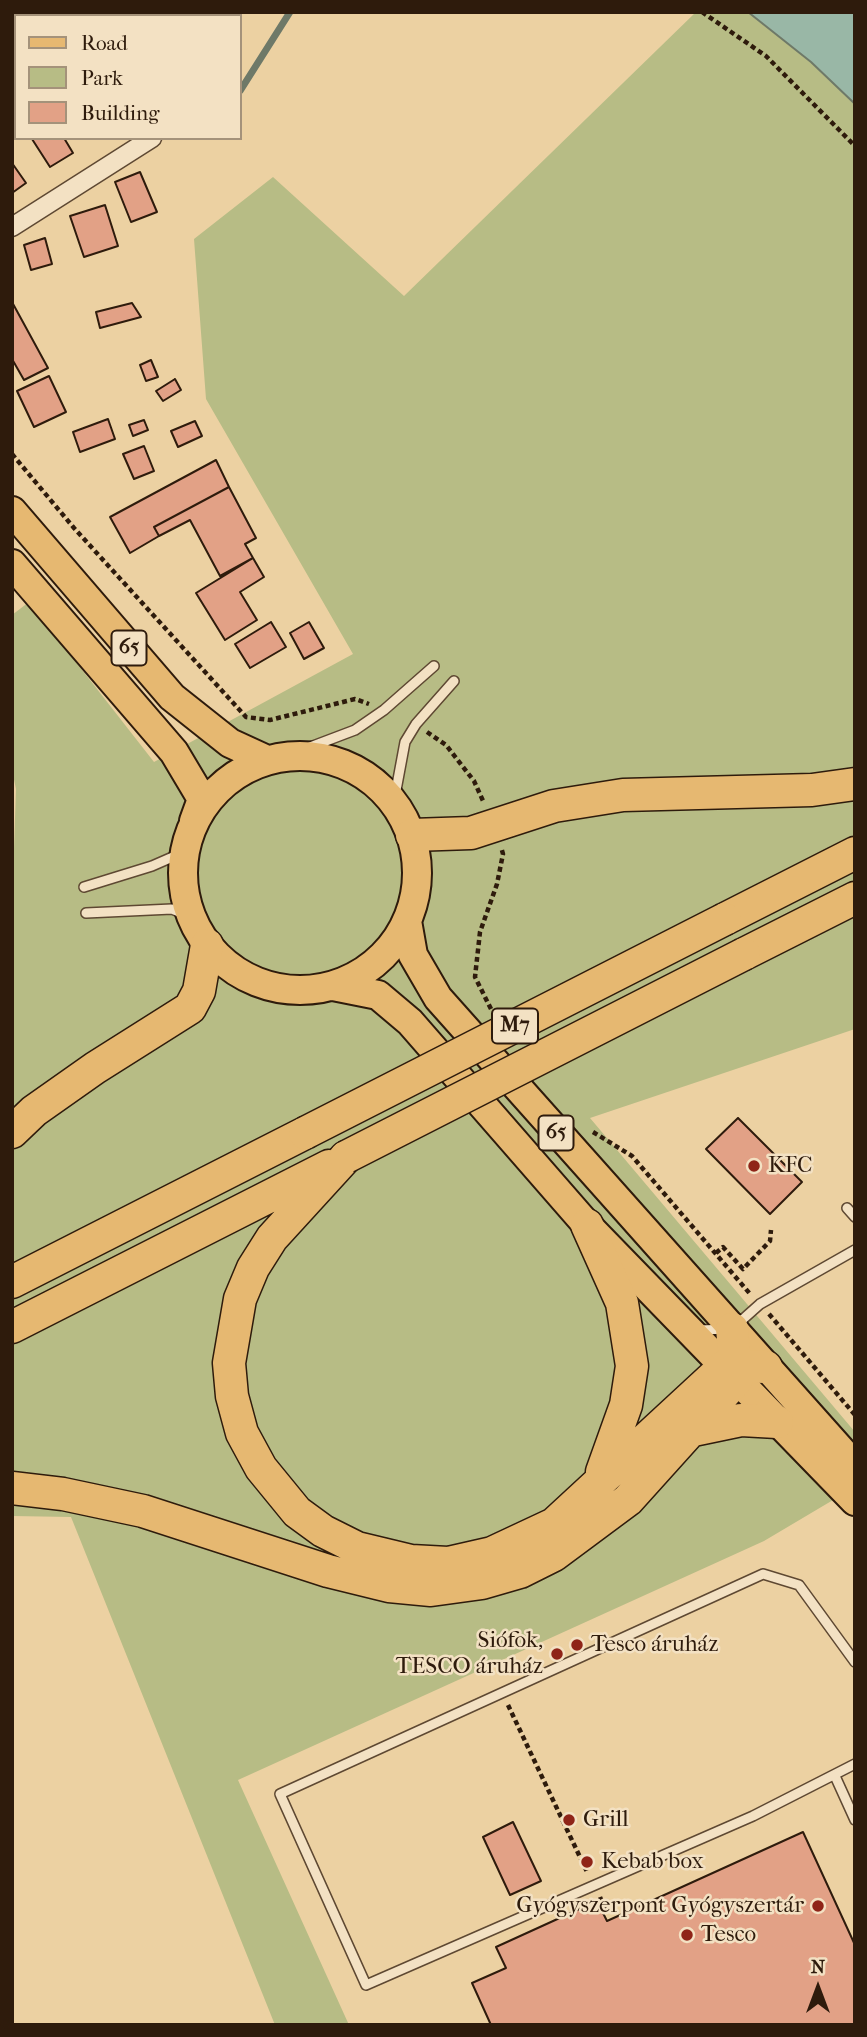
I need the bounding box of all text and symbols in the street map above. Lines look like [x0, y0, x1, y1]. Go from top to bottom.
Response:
legend [14, 14, 242, 140]
text: Road [81, 31, 128, 55]
text: Park [81, 66, 123, 90]
text: Building [81, 101, 159, 125]
road number: 65 [111, 630, 146, 666]
road number: M7 [492, 1009, 538, 1044]
road number: 65 [538, 1116, 574, 1150]
place label: KFC [768, 1152, 813, 1180]
marker: KFC [746, 1158, 762, 1174]
place label: Siófok, TESCO áruház [396, 1627, 543, 1681]
place label: Tesco áruház [591, 1631, 718, 1659]
marker: Tesco áruház [569, 1637, 585, 1653]
marker: Siófok, TESCO áruház [549, 1646, 565, 1662]
place label: Grill [583, 1806, 629, 1834]
marker: Grill [561, 1812, 577, 1828]
place label: Kebab box [601, 1848, 704, 1876]
marker: Kebab box [579, 1854, 595, 1870]
place label: Gyógyszerpont Gyógyszertár [516, 1892, 804, 1920]
marker: Gyógyszerpont Gyógyszertár [810, 1898, 826, 1914]
place label: Tesco [701, 1921, 756, 1949]
marker: Tesco [679, 1927, 695, 1943]
north arrow [783, 1953, 853, 2023]
text: N [811, 1956, 825, 1978]

